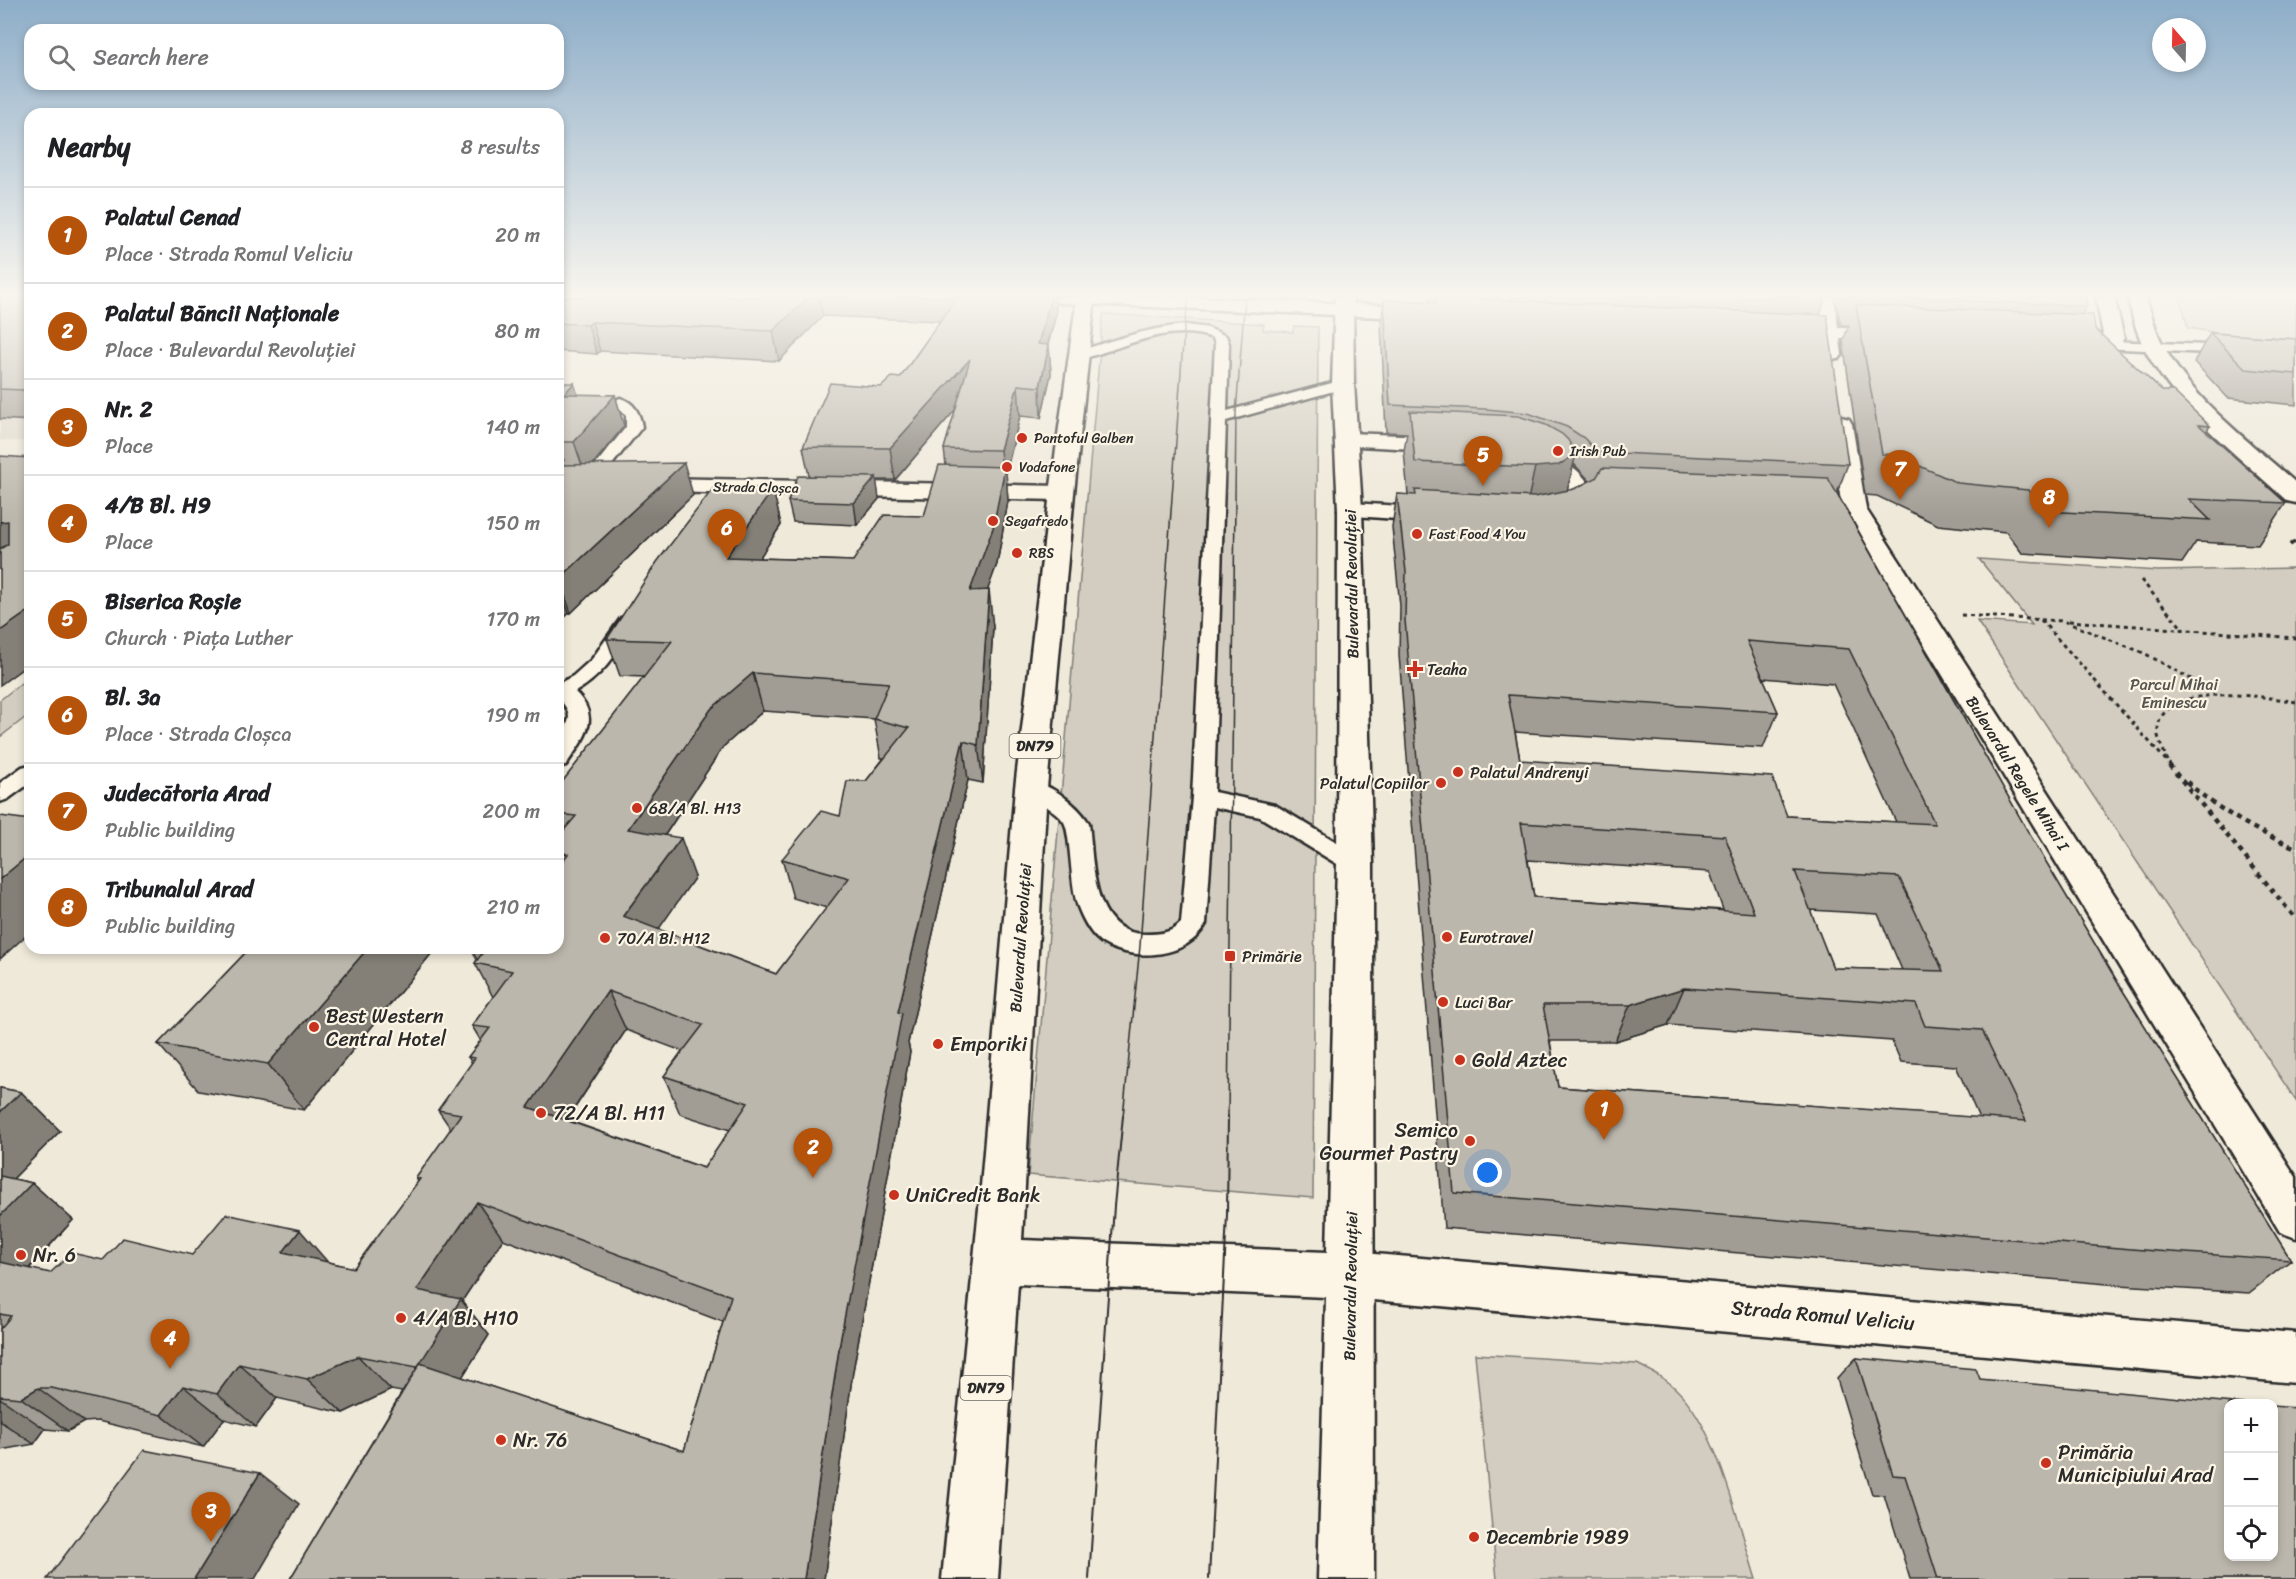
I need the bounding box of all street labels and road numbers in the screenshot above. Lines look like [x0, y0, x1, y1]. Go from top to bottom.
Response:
street label: Strada Cloșca [713, 474, 799, 501]
street label: Bulevardul Revoluției [1336, 509, 1367, 659]
street label: Bulevardul Regele Mihai I [1958, 690, 2078, 858]
road number: DN79 [1010, 734, 1060, 758]
street label: Bulevardul Revoluției [1001, 862, 1040, 1013]
street label: Bulevardul Revoluției [1335, 1211, 1366, 1361]
street label: Strada Romul Veliciu [1730, 1290, 1916, 1341]
road number: DN79 [960, 1376, 1012, 1400]

